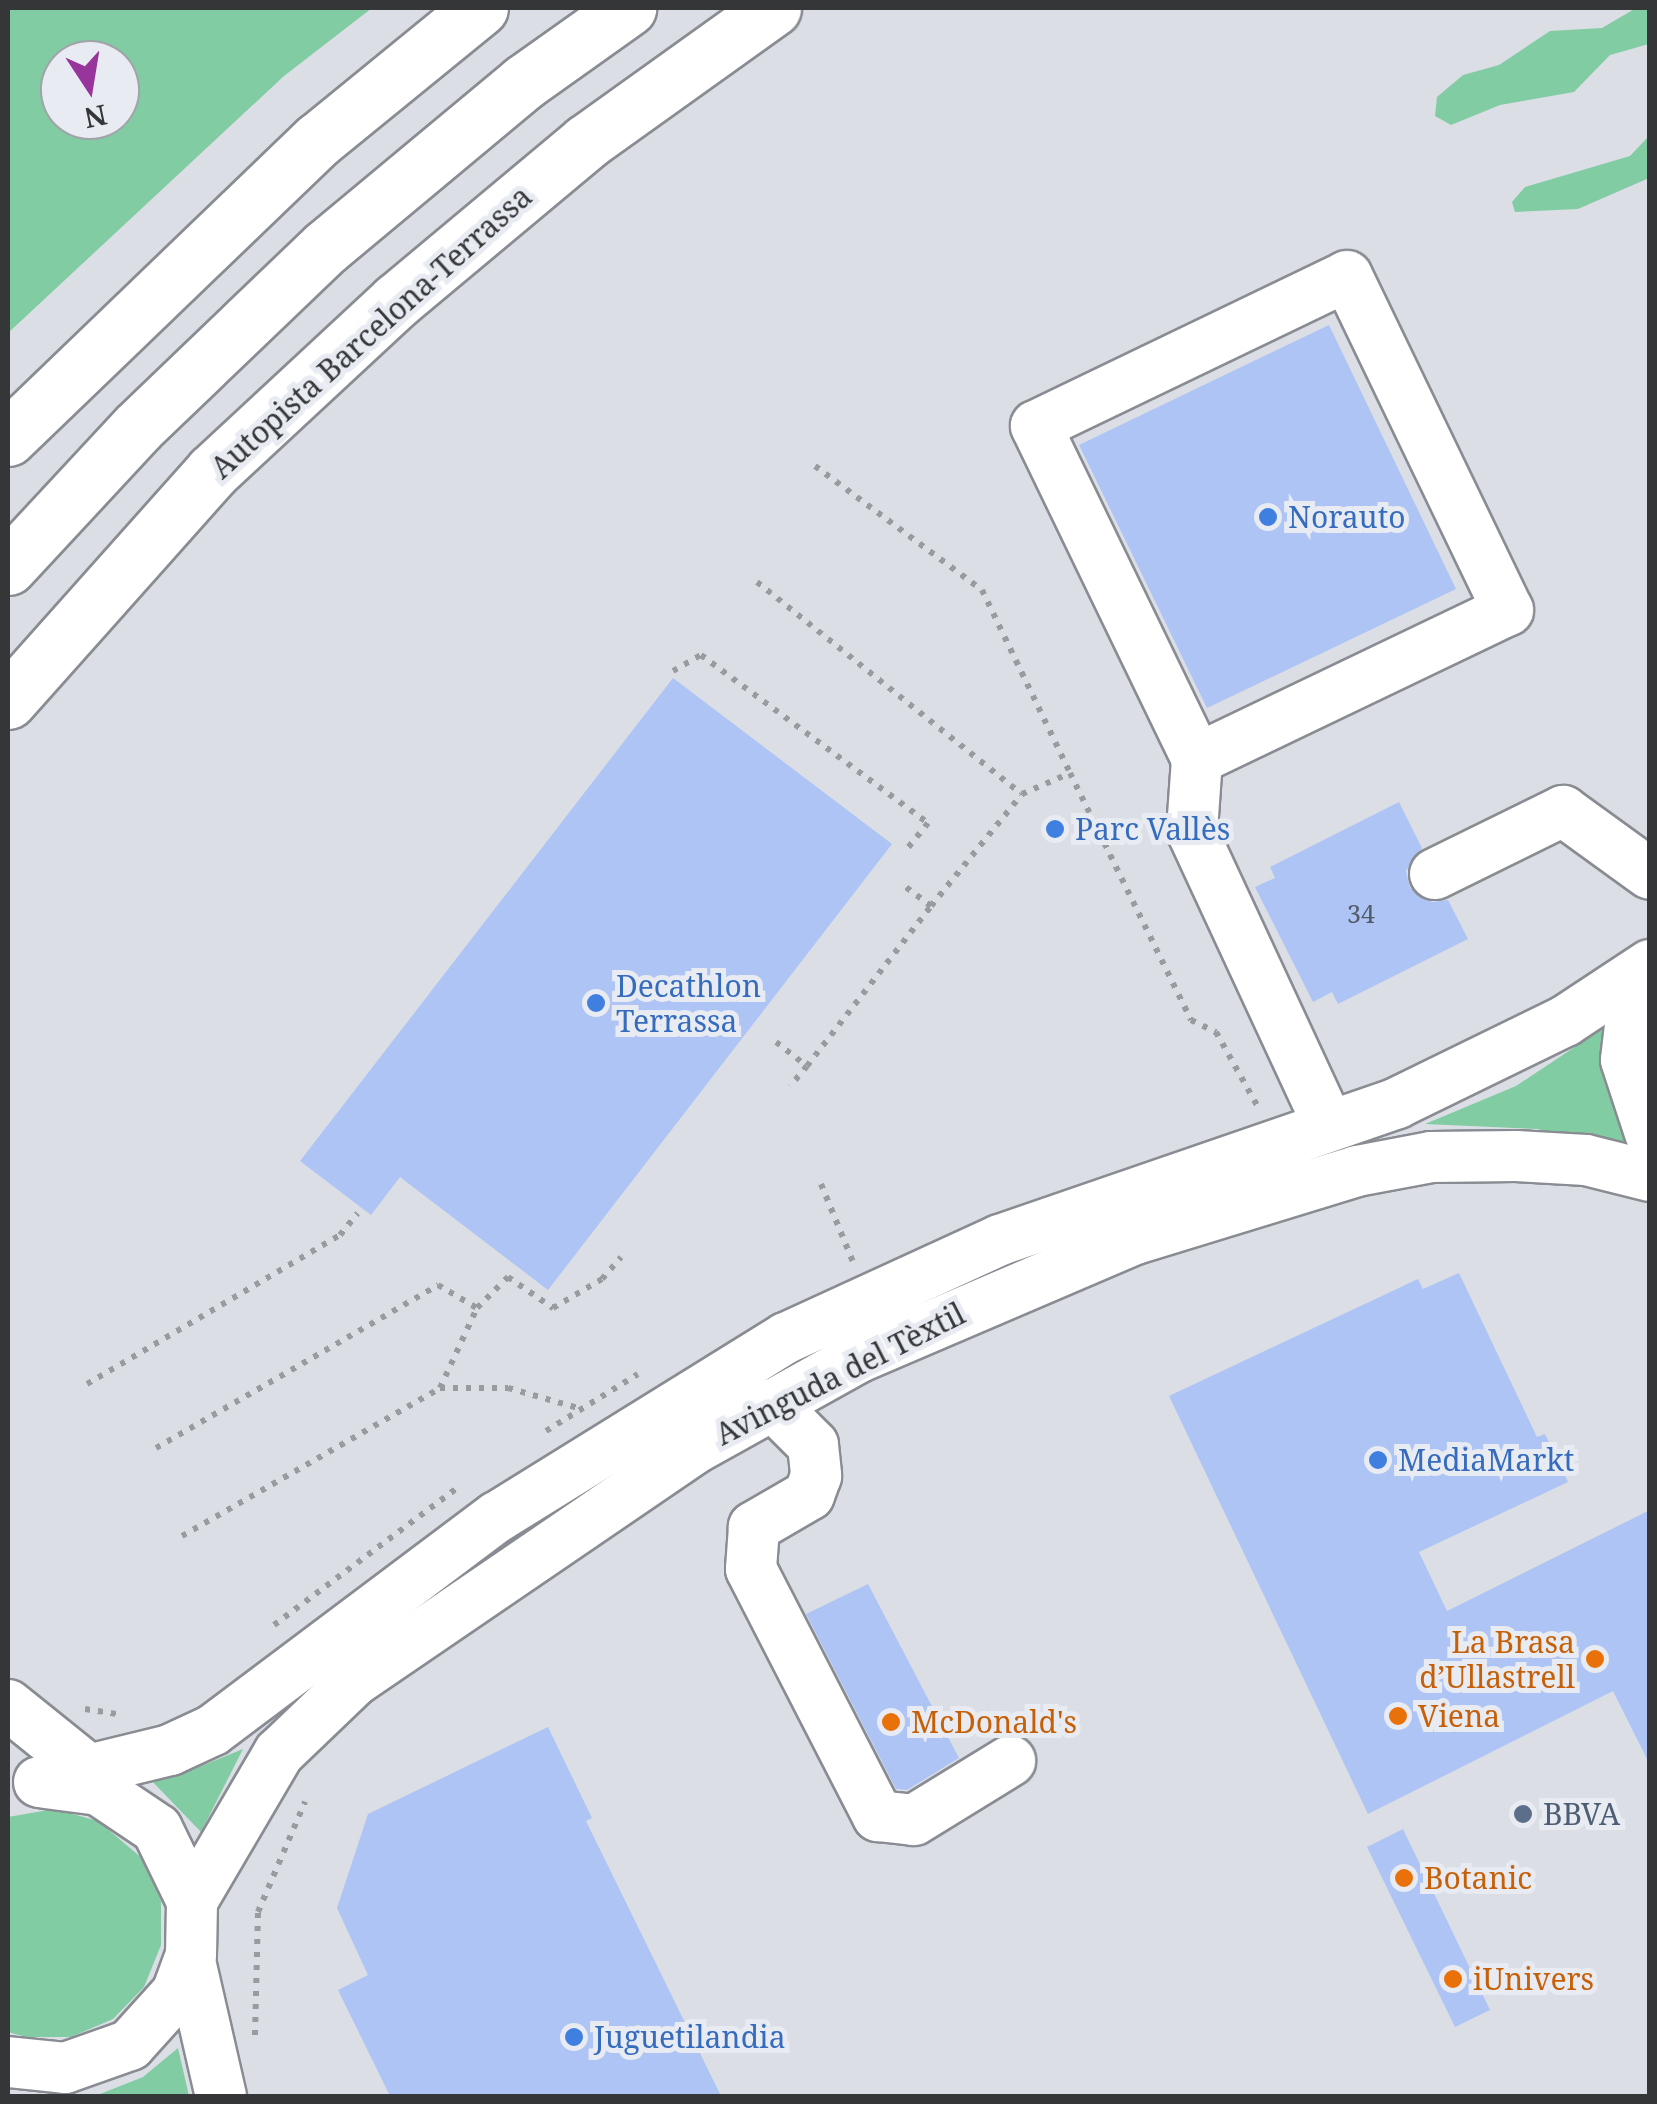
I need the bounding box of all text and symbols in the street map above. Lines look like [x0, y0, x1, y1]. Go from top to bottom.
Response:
north arrow [40, 40, 140, 140]
text: N [81, 97, 111, 138]
street label: Autopista Barcelona-Terrassa [203, 178, 539, 486]
place label: Norauto [1288, 499, 1406, 535]
marker: Norauto [1257, 506, 1279, 528]
place label: Parc Vallès [1075, 811, 1230, 847]
marker: Parc Vallès [1044, 818, 1066, 840]
house number: 34 [1347, 898, 1375, 928]
place label: Decathlon Terrassa [616, 968, 761, 1038]
marker: Decathlon Terrassa [585, 992, 607, 1014]
street label: Avinguda del Tèxtil [709, 1295, 971, 1453]
place label: MediaMarkt [1398, 1442, 1574, 1478]
marker: MediaMarkt [1367, 1449, 1389, 1471]
place label: La Brasa d’Ullastrell [1419, 1624, 1575, 1694]
marker: La Brasa d’Ullastrell [1584, 1648, 1606, 1670]
place label: Viena [1418, 1698, 1500, 1734]
place label: McDonald's [911, 1704, 1077, 1740]
marker: Viena [1387, 1705, 1409, 1727]
marker: McDonald's [880, 1711, 902, 1733]
place label: BBVA [1543, 1796, 1620, 1832]
marker: BBVA [1512, 1803, 1534, 1825]
place label: Botanic [1424, 1860, 1532, 1896]
marker: Botanic [1393, 1867, 1415, 1889]
place label: iUnivers [1473, 1961, 1594, 1997]
marker: iUnivers [1442, 1968, 1464, 1990]
place label: Juguetilandia [594, 2019, 786, 2055]
marker: Juguetilandia [563, 2026, 585, 2048]

